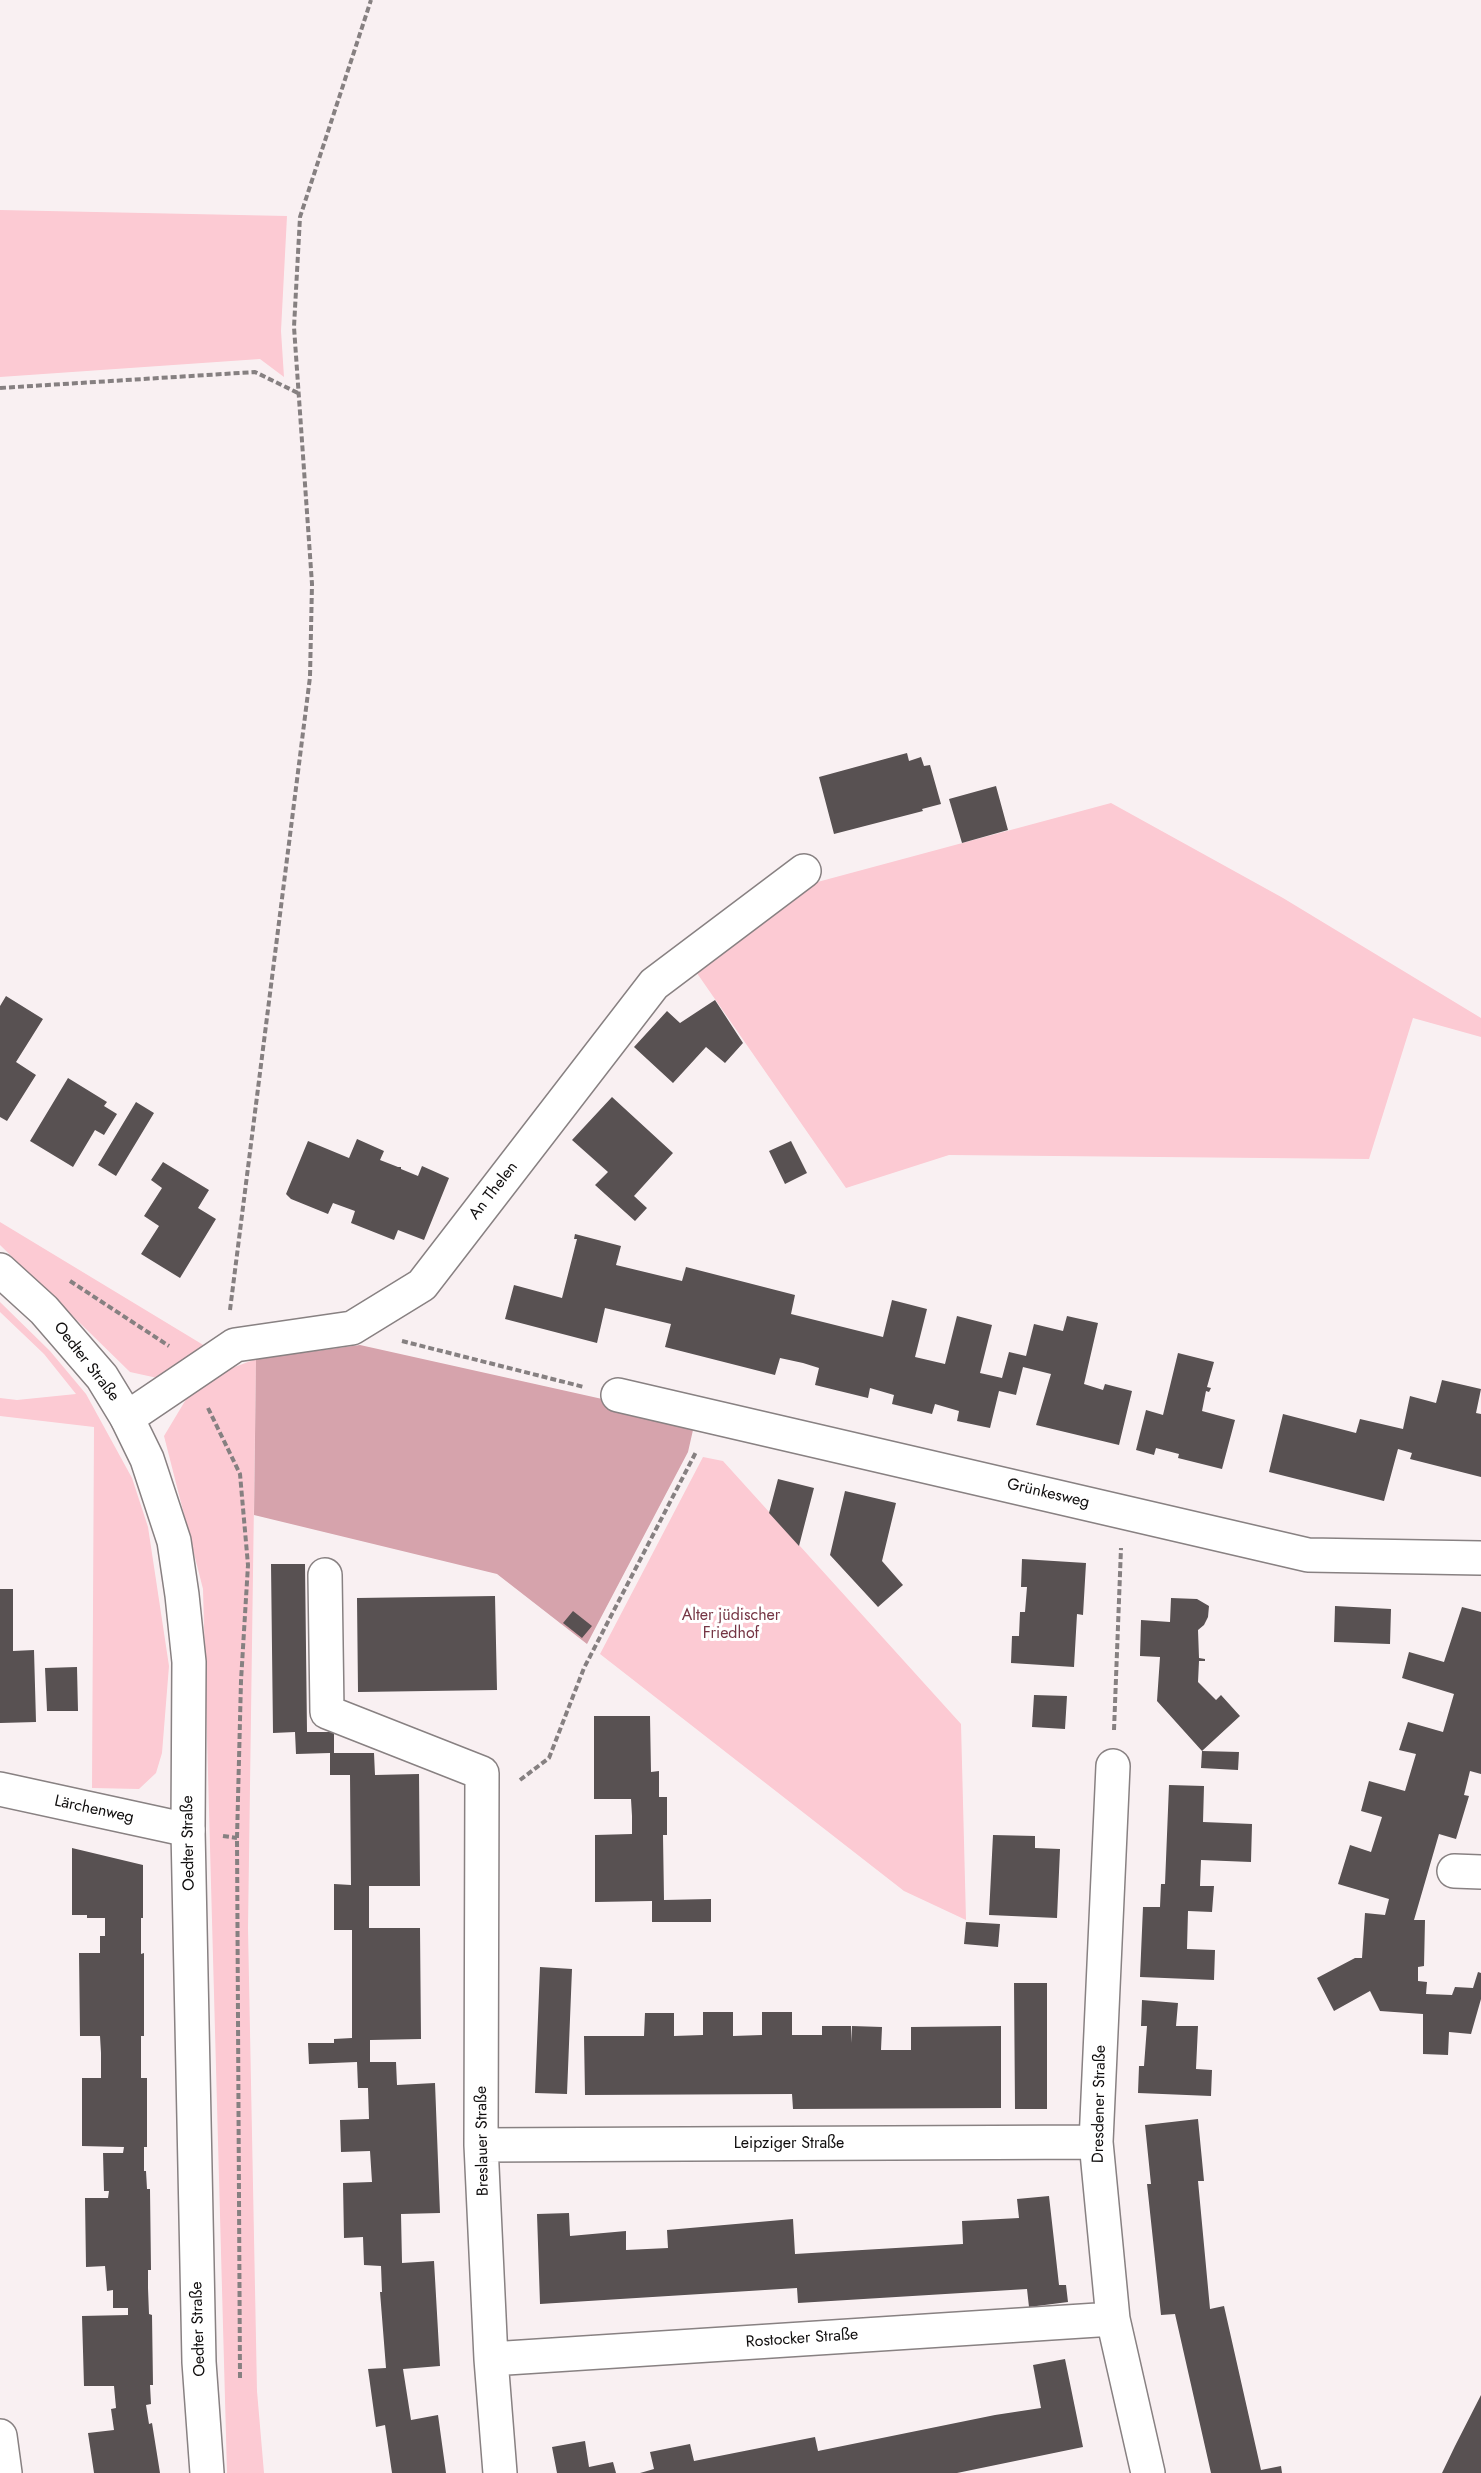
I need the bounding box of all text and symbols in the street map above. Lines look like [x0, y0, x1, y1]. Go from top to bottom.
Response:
street label: An Thelen [465, 1158, 523, 1224]
street label: Oedter Straße [49, 1318, 123, 1406]
street label: Grünkesweg [1005, 1475, 1091, 1513]
park label: Alter jüdischer Friedhof [682, 1606, 780, 1644]
street label: Lärchenweg [52, 1792, 136, 1828]
street label: Oedter Straße [179, 1795, 199, 1891]
street label: Dresdener Straße [1089, 2045, 1111, 2163]
street label: Breslauer Straße [472, 2086, 494, 2196]
street label: Leipziger Straße [734, 2134, 844, 2154]
street label: Oedter Straße [188, 2281, 210, 2377]
street label: Rostocker Straße [745, 2325, 859, 2353]

